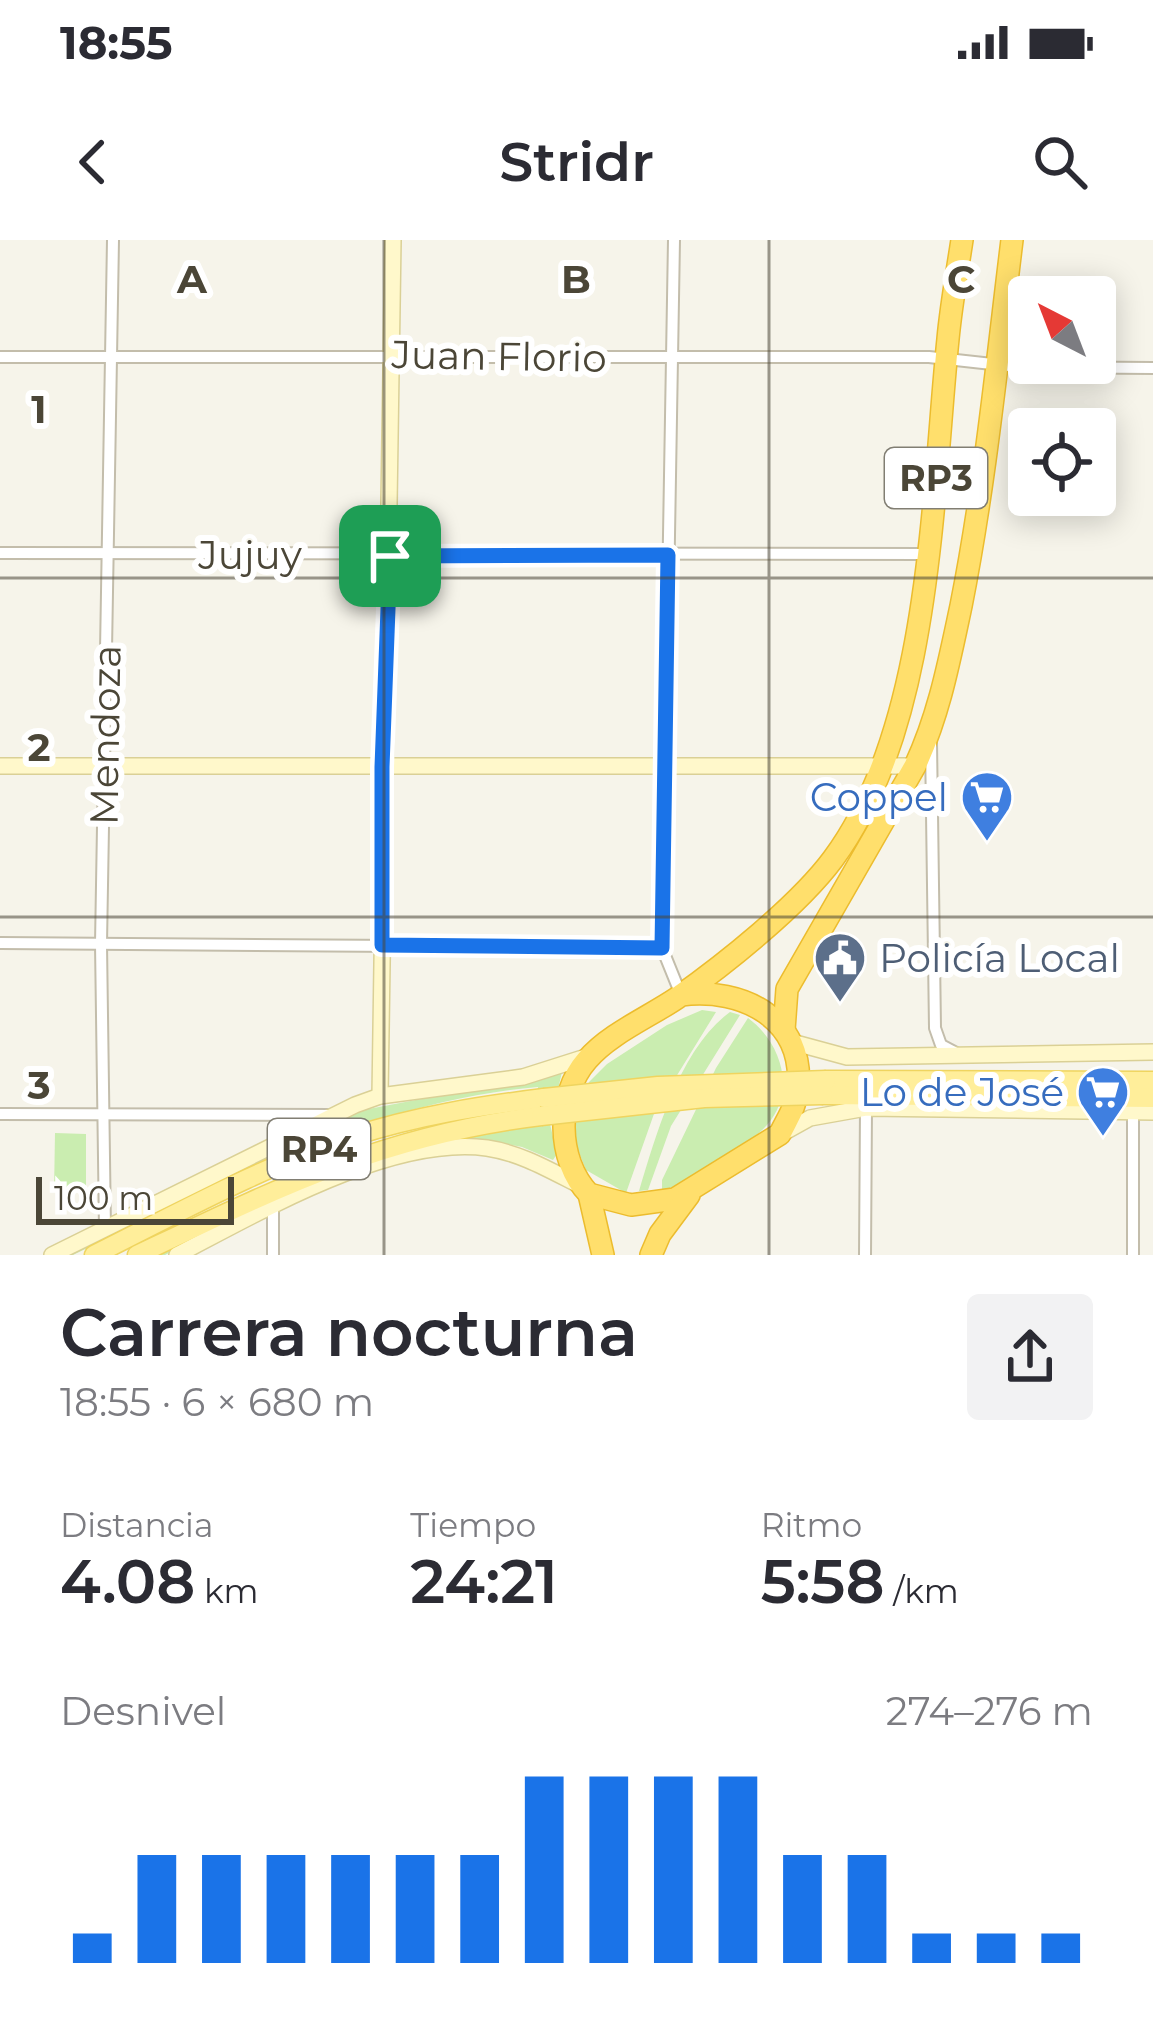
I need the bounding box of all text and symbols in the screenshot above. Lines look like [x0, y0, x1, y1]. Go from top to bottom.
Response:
text: 18:55 [60, 15, 172, 70]
icon: back [60, 129, 126, 195]
text: Stridr [499, 129, 654, 195]
icon: search [1027, 129, 1093, 195]
text: A [176, 255, 208, 303]
text: B [561, 255, 591, 303]
text: C [947, 255, 975, 303]
north arrow [1008, 276, 1116, 384]
map controls [1008, 276, 1116, 516]
street label: Juan Florio [390, 330, 607, 382]
text: 1 [31, 385, 47, 433]
button: locate [1008, 408, 1116, 516]
road number: RP3 [885, 448, 987, 508]
pin [339, 505, 441, 607]
icon: arrive [357, 523, 423, 589]
street label: Jujuy [197, 531, 303, 579]
street label: Mendoza [79, 644, 131, 826]
text: 2 [27, 723, 51, 771]
supermarket icon: Coppel [959, 769, 1015, 843]
place label: Coppel [810, 773, 948, 821]
public building icon: Policía Local [812, 930, 868, 1004]
place label: Policía Local [879, 934, 1120, 982]
text: 3 [26, 1061, 51, 1109]
supermarket icon: Lo de José [1075, 1064, 1131, 1138]
place label: Lo de José [860, 1068, 1064, 1116]
road number: RP4 [268, 1119, 370, 1179]
scale bar [36, 1171, 234, 1224]
text: 100 m [54, 1178, 153, 1218]
text: Carrera nocturna [60, 1292, 638, 1373]
button: share [967, 1294, 1093, 1420]
text: 18:55 · 6 × 680 m [60, 1378, 374, 1426]
text: Distancia [60, 1505, 213, 1545]
text: Tiempo [410, 1505, 536, 1545]
text: Ritmo [761, 1505, 862, 1545]
text: 4.08 [60, 1545, 195, 1618]
text: 24:21 [410, 1545, 558, 1618]
text: 5:58 [761, 1545, 885, 1618]
text: km [195, 1571, 258, 1611]
text: /km [885, 1571, 959, 1611]
text: Desnivel [60, 1687, 226, 1735]
text: 274–276 m [886, 1687, 1093, 1735]

